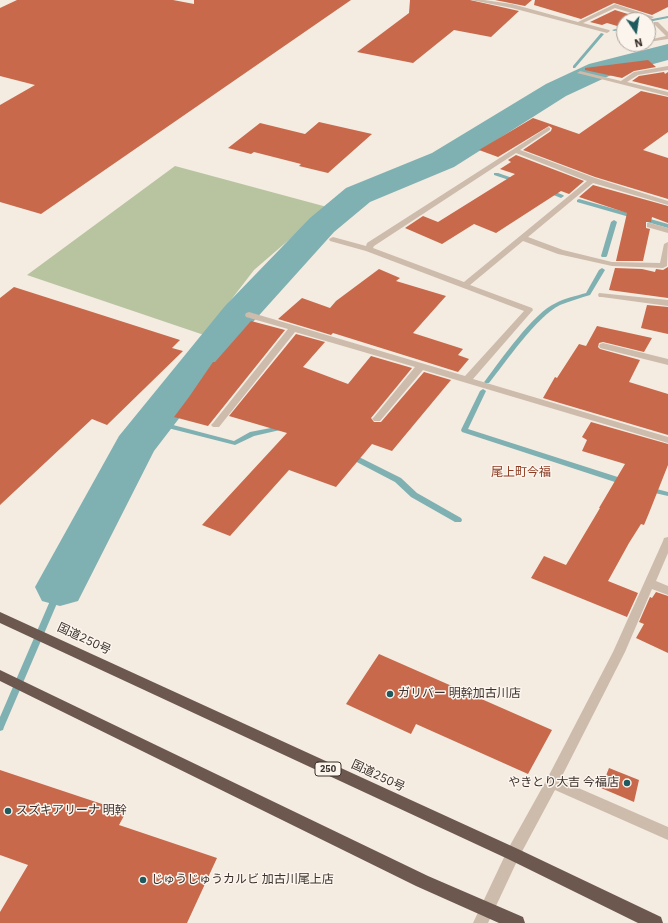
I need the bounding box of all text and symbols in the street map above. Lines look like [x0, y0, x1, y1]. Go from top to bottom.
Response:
north arrow [616, 12, 656, 52]
text: N [633, 35, 644, 50]
district label: 尾上町今福 [491, 466, 551, 480]
street label: 国道250号 [55, 620, 113, 658]
place label: ガリバー 明幹加古川店 [398, 687, 521, 701]
marker: ガリバー 明幹加古川店 [385, 689, 395, 699]
street label: 国道250号 [349, 757, 407, 795]
road number: 250 [315, 762, 341, 776]
place label: やきとり大吉 今福店 [508, 776, 619, 790]
marker: やきとり大吉 今福店 [622, 778, 632, 788]
place label: スズキアリーナ 明幹 [16, 804, 127, 818]
marker: スズキアリーナ 明幹 [3, 806, 13, 816]
place label: じゅうじゅうカルビ 加古川尾上店 [151, 873, 334, 887]
marker: じゅうじゅうカルビ 加古川尾上店 [138, 875, 148, 885]

